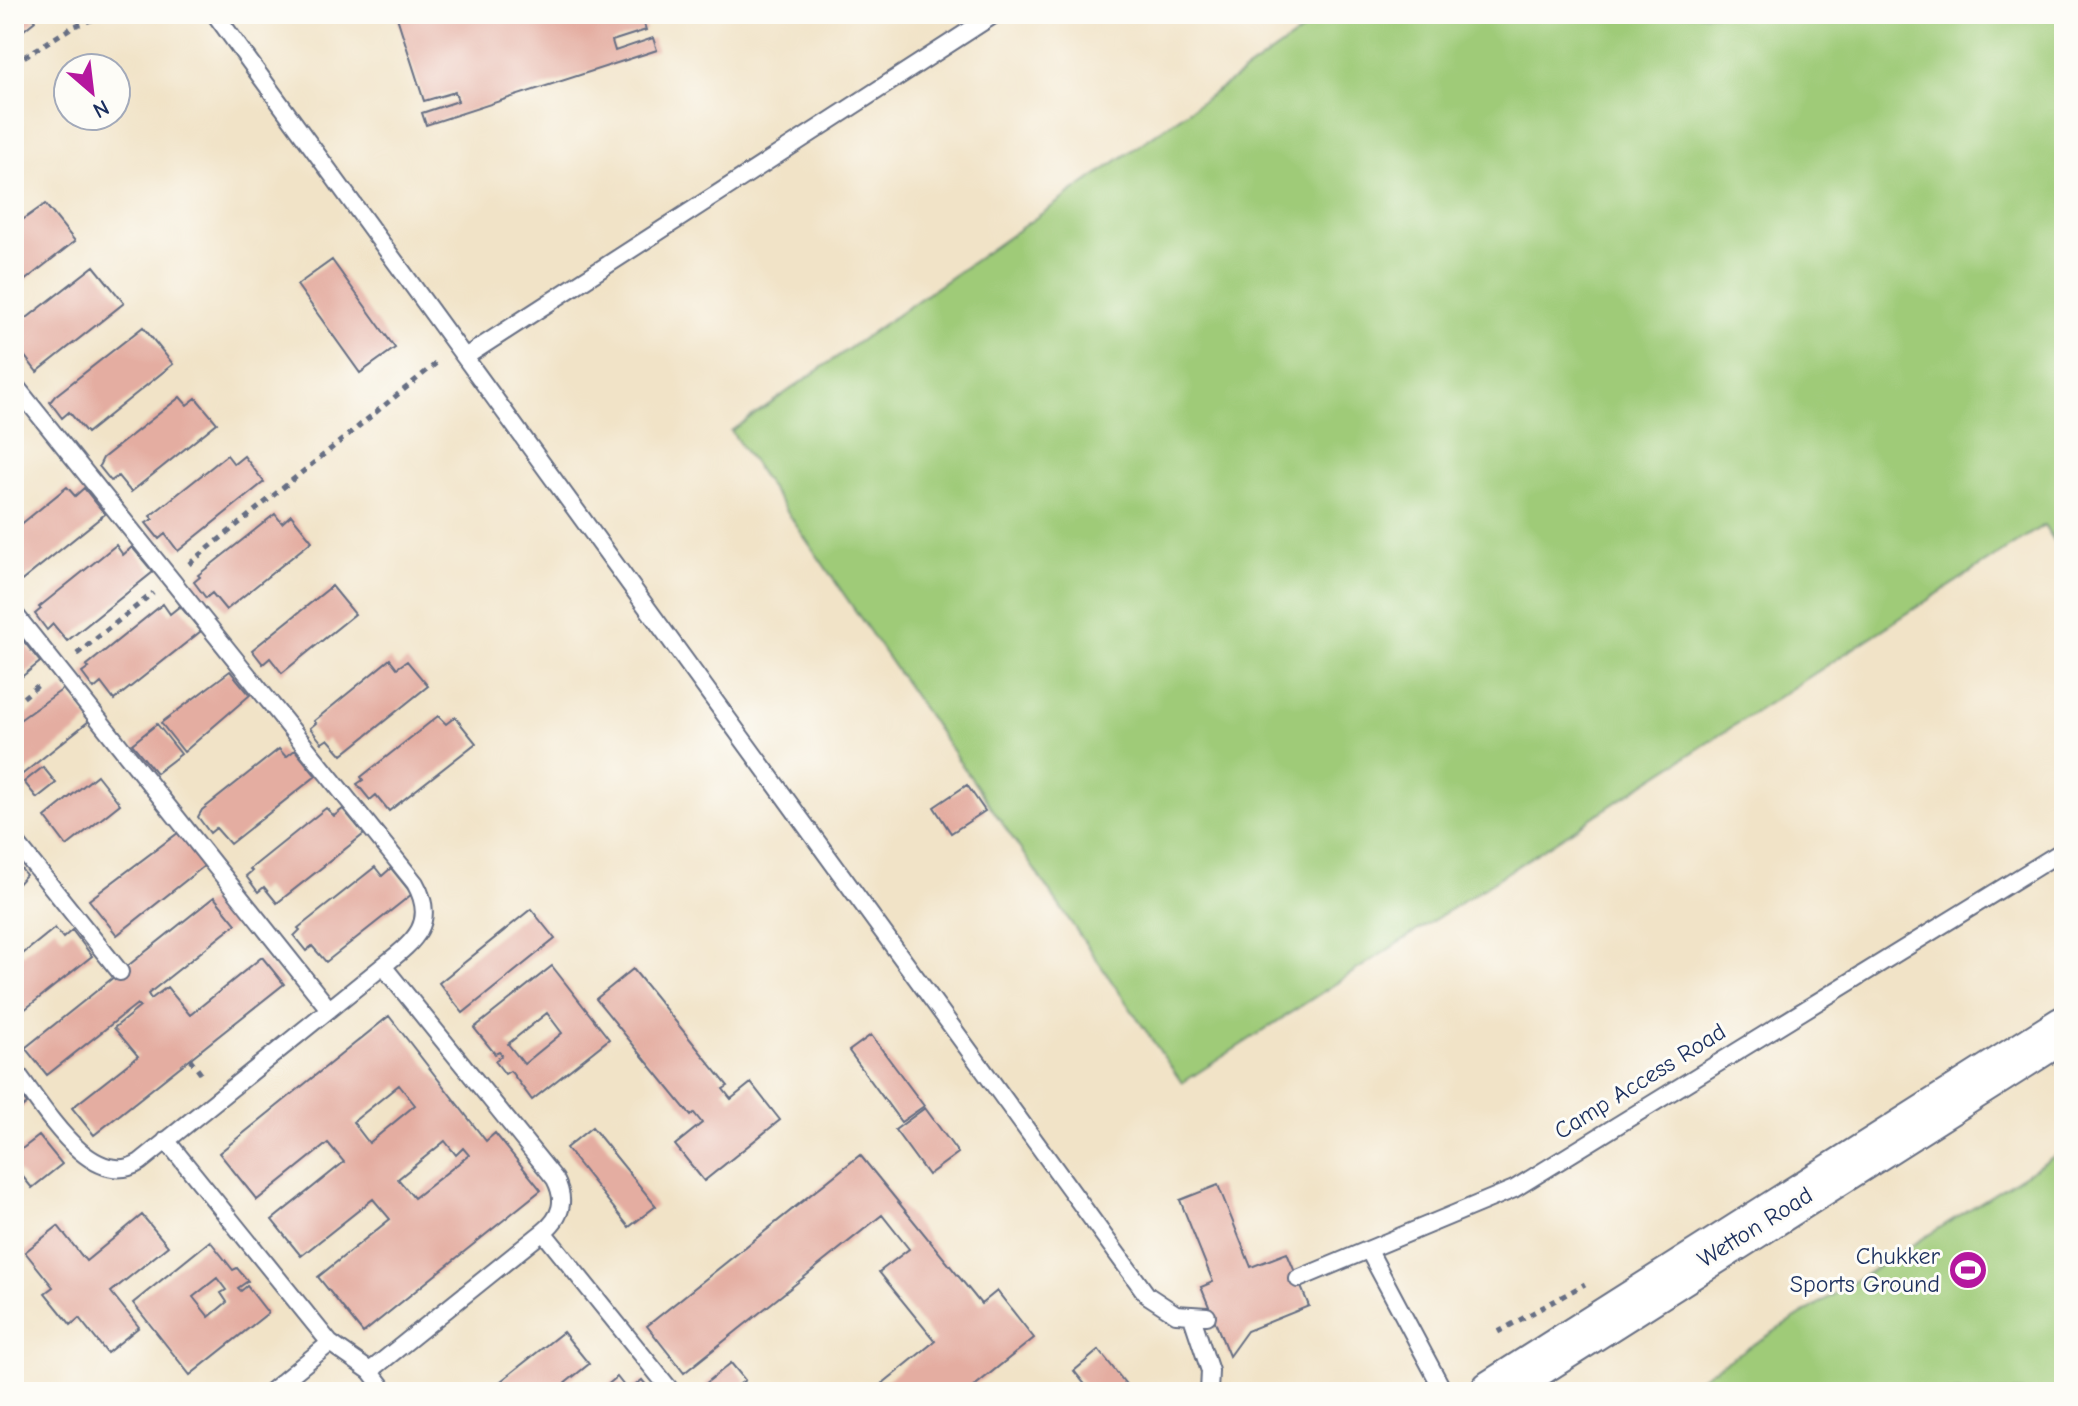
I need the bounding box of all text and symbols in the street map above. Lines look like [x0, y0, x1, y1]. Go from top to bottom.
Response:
north arrow [52, 52, 132, 132]
text: N [88, 94, 113, 124]
street label: Camp Access Road [1549, 1017, 1731, 1145]
street label: Wetton Road [1692, 1181, 1818, 1273]
place label: Chukker Sports Ground [1790, 1242, 1940, 1298]
sports icon: Chukker Sports Ground [1947, 1249, 1989, 1291]

